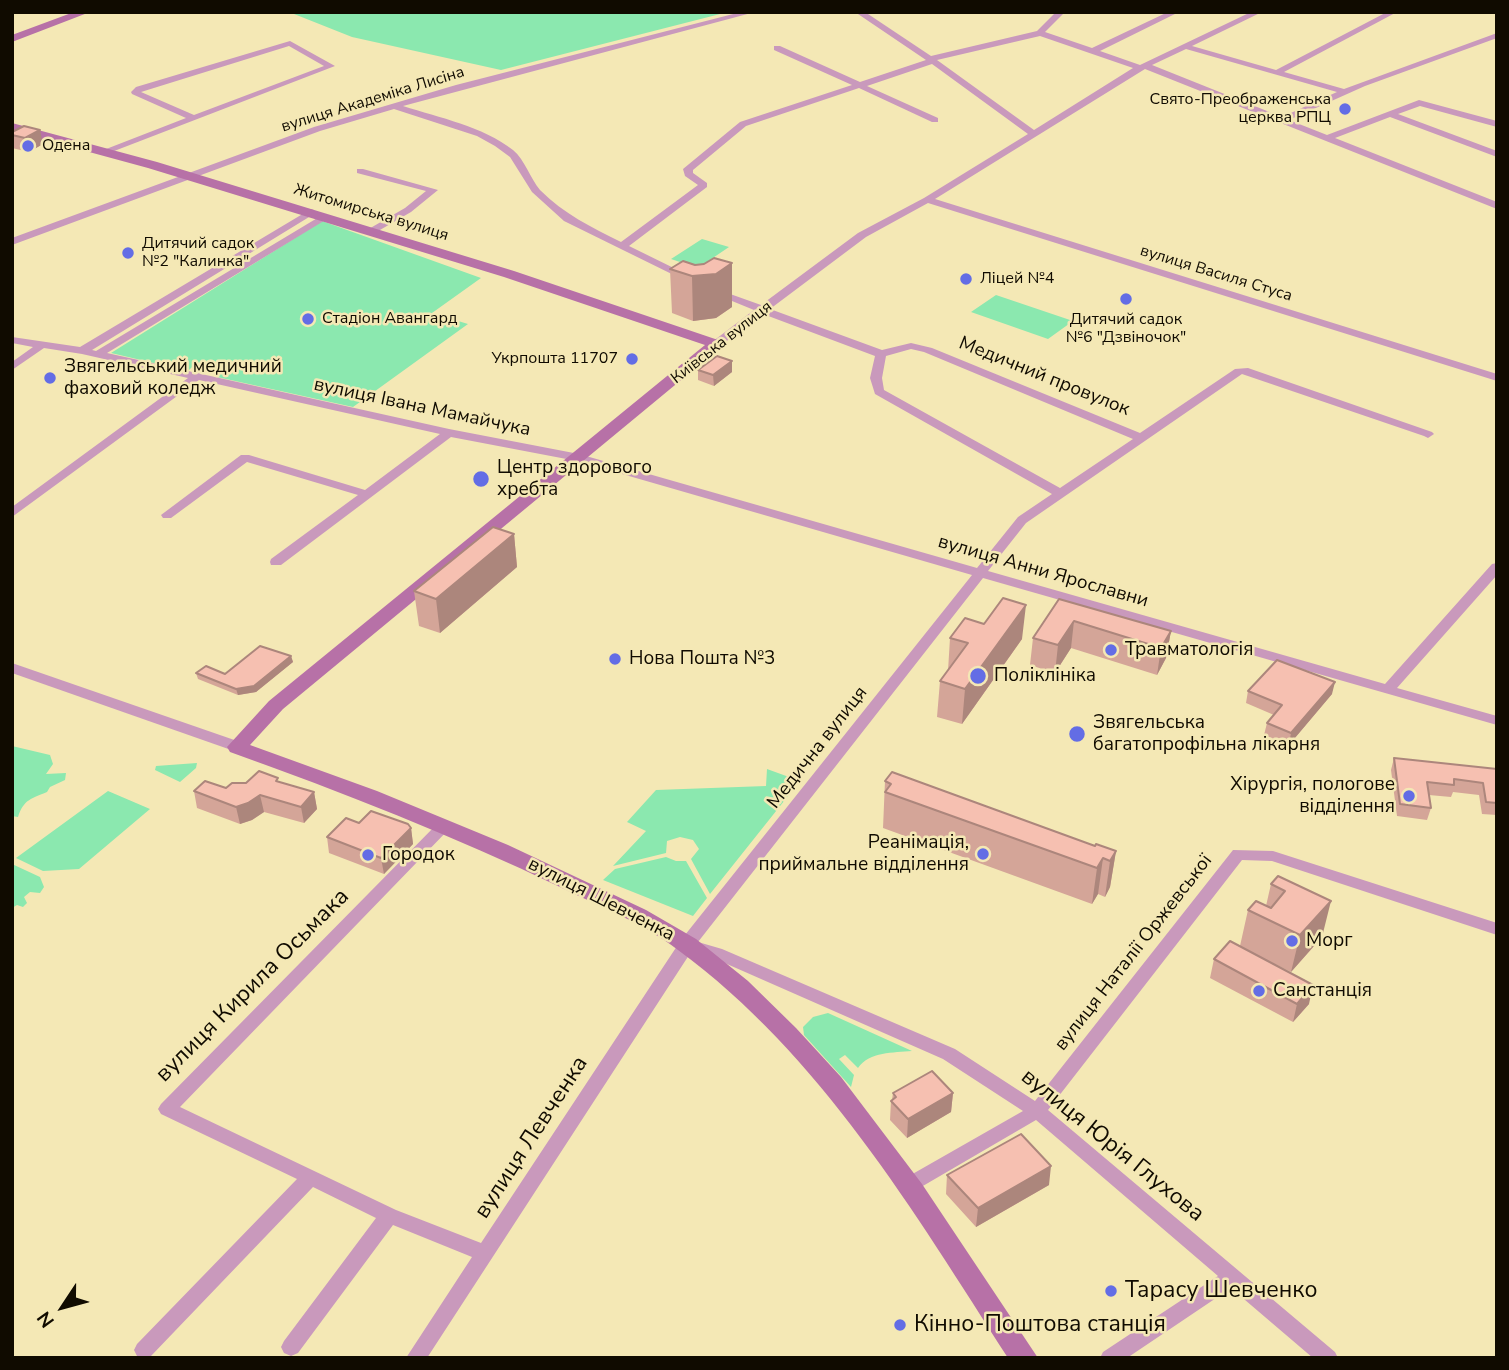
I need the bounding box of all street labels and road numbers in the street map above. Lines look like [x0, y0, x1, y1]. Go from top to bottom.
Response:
street label: вулиця Академіка Лисіна [279, 63, 467, 137]
street label: Житомирська вулиця [291, 180, 451, 246]
street label: вулиця Василя Стуса [1138, 242, 1294, 306]
street label: Київська вулиця [668, 298, 776, 388]
street label: Медичний провулок [955, 332, 1133, 422]
street label: вулиця Івана Мамайчука [312, 374, 532, 442]
street label: вулиця Анни Ярославни [935, 531, 1151, 613]
street label: Медична вулиця [763, 682, 873, 814]
street label: вулиця Наталії Оржевської [1050, 850, 1218, 1056]
street label: вулиця Шевченка [524, 853, 678, 947]
street label: вулиця Кирила Осьмака [150, 883, 356, 1089]
street label: вулиця Левченка [469, 1052, 595, 1224]
street label: вулиця Юрія Глухова [1015, 1064, 1209, 1228]

